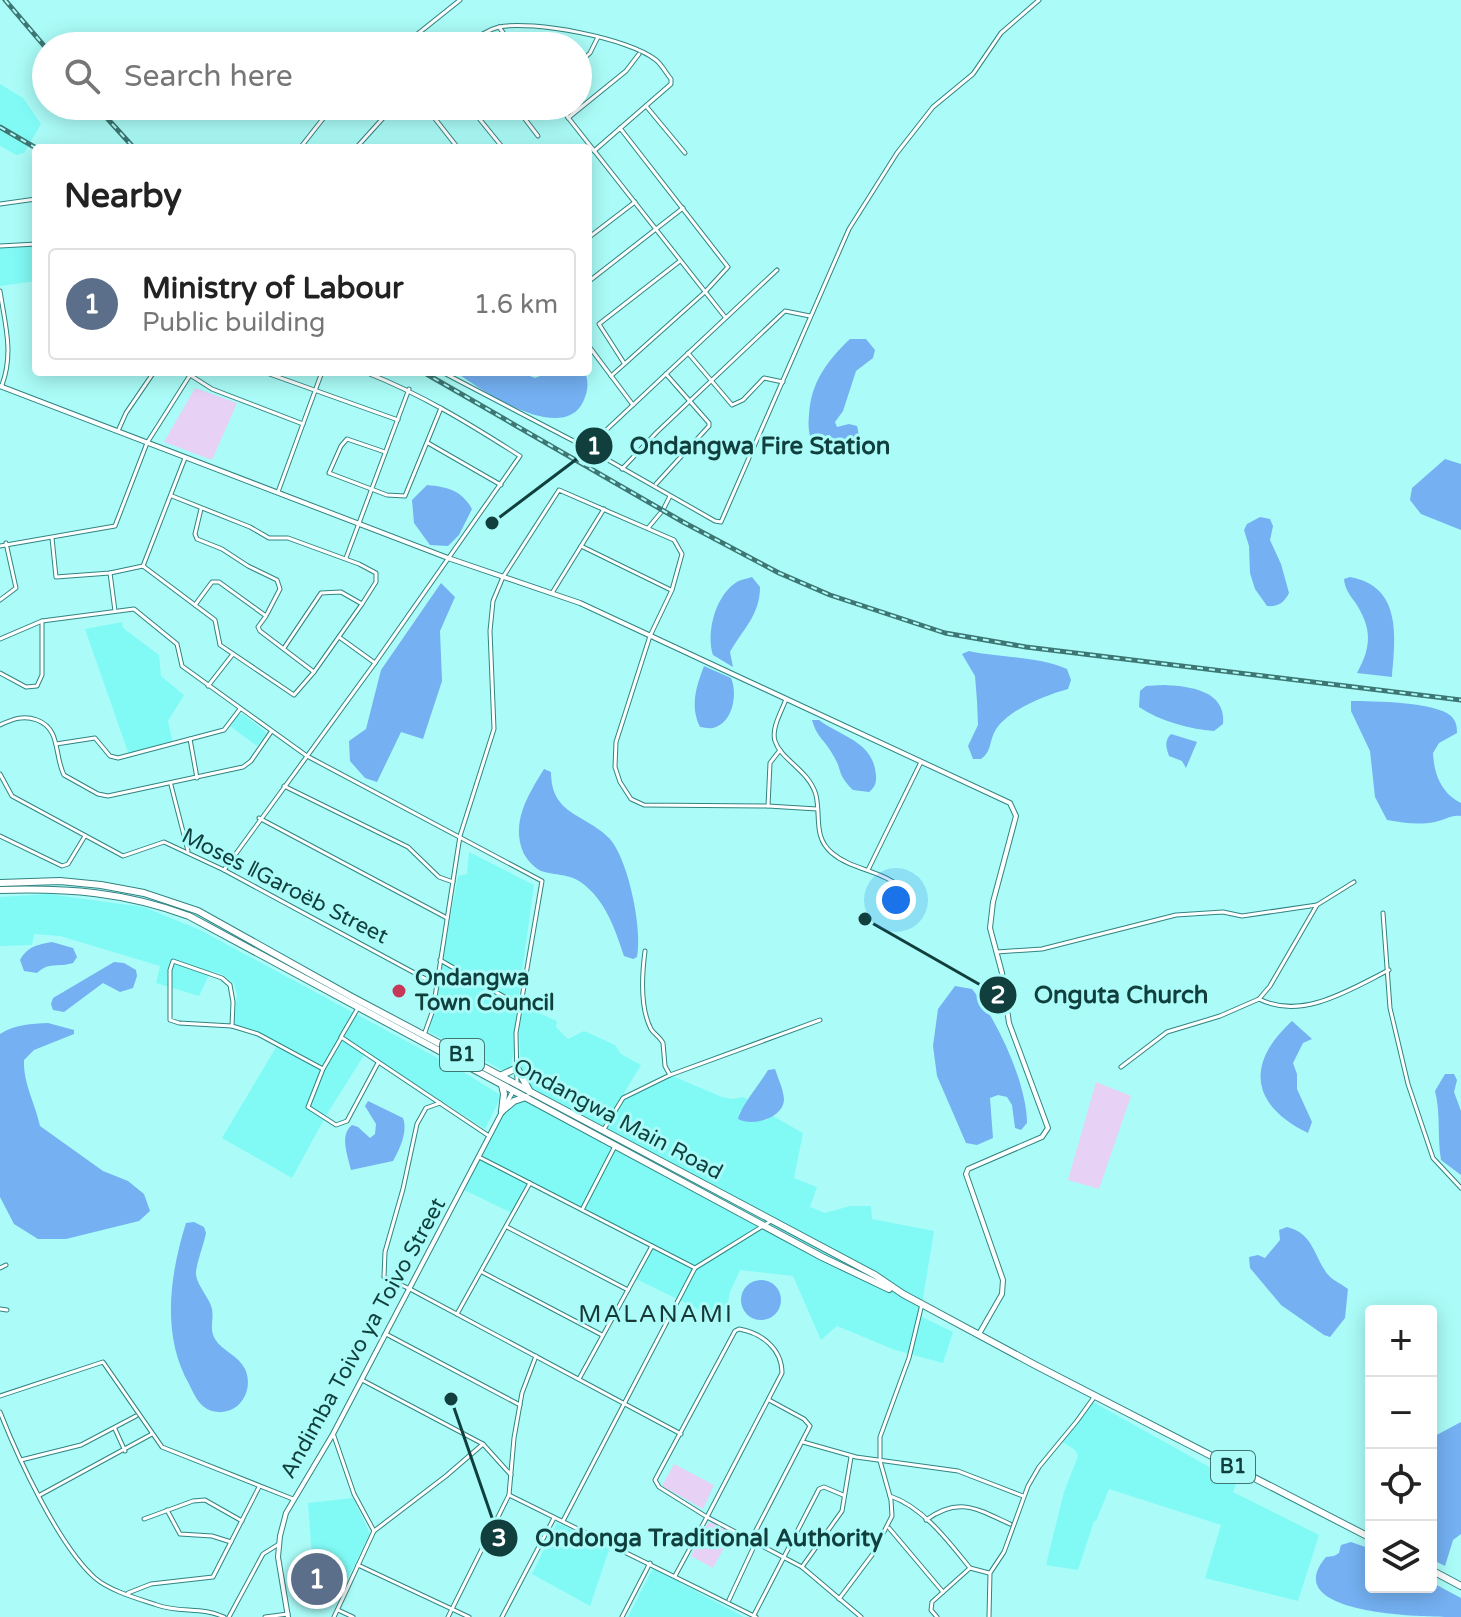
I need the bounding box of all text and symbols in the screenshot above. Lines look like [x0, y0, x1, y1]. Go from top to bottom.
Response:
search box [32, 32, 592, 120]
icon: search [60, 54, 104, 98]
text: Search here [124, 58, 293, 95]
text: Nearby [64, 176, 182, 217]
text: Ministry of Labour [142, 270, 403, 307]
text: 1 [84, 289, 100, 320]
text: 1.6 km [474, 289, 558, 320]
text: Public building [142, 307, 325, 338]
callout: Ondangwa Fire Station [574, 422, 907, 470]
text: 1 [586, 432, 602, 461]
text: Ondangwa Fire Station [630, 432, 890, 461]
street label: Moses ǁGaroëb Street [177, 823, 393, 949]
your location [876, 880, 916, 920]
place label: Ondangwa Town Council [414, 965, 555, 1016]
callout: Onguta Church [978, 971, 1225, 1019]
text: 2 [990, 981, 1006, 1010]
text: Onguta Church [1034, 981, 1208, 1010]
marker: Ondangwa Town Council [390, 982, 408, 1000]
road number: B1 [440, 1039, 484, 1071]
street label: Ondangwa Main Road [509, 1053, 727, 1185]
street label: Andimba Toivo ya Toivo Street [275, 1193, 451, 1483]
district label: MALANAMI [578, 1300, 734, 1329]
map controls [1365, 1305, 1437, 1593]
button: + [1365, 1305, 1437, 1377]
button: − [1365, 1377, 1437, 1449]
button: locate [1365, 1449, 1437, 1521]
road number: B1 [1211, 1451, 1255, 1483]
callout: Ondonga Traditional Authority [479, 1514, 899, 1562]
button: layers [1365, 1521, 1437, 1593]
text: 3 [491, 1524, 507, 1553]
text: Ondonga Traditional Authority [535, 1524, 883, 1553]
pin: 1 [291, 1549, 343, 1609]

